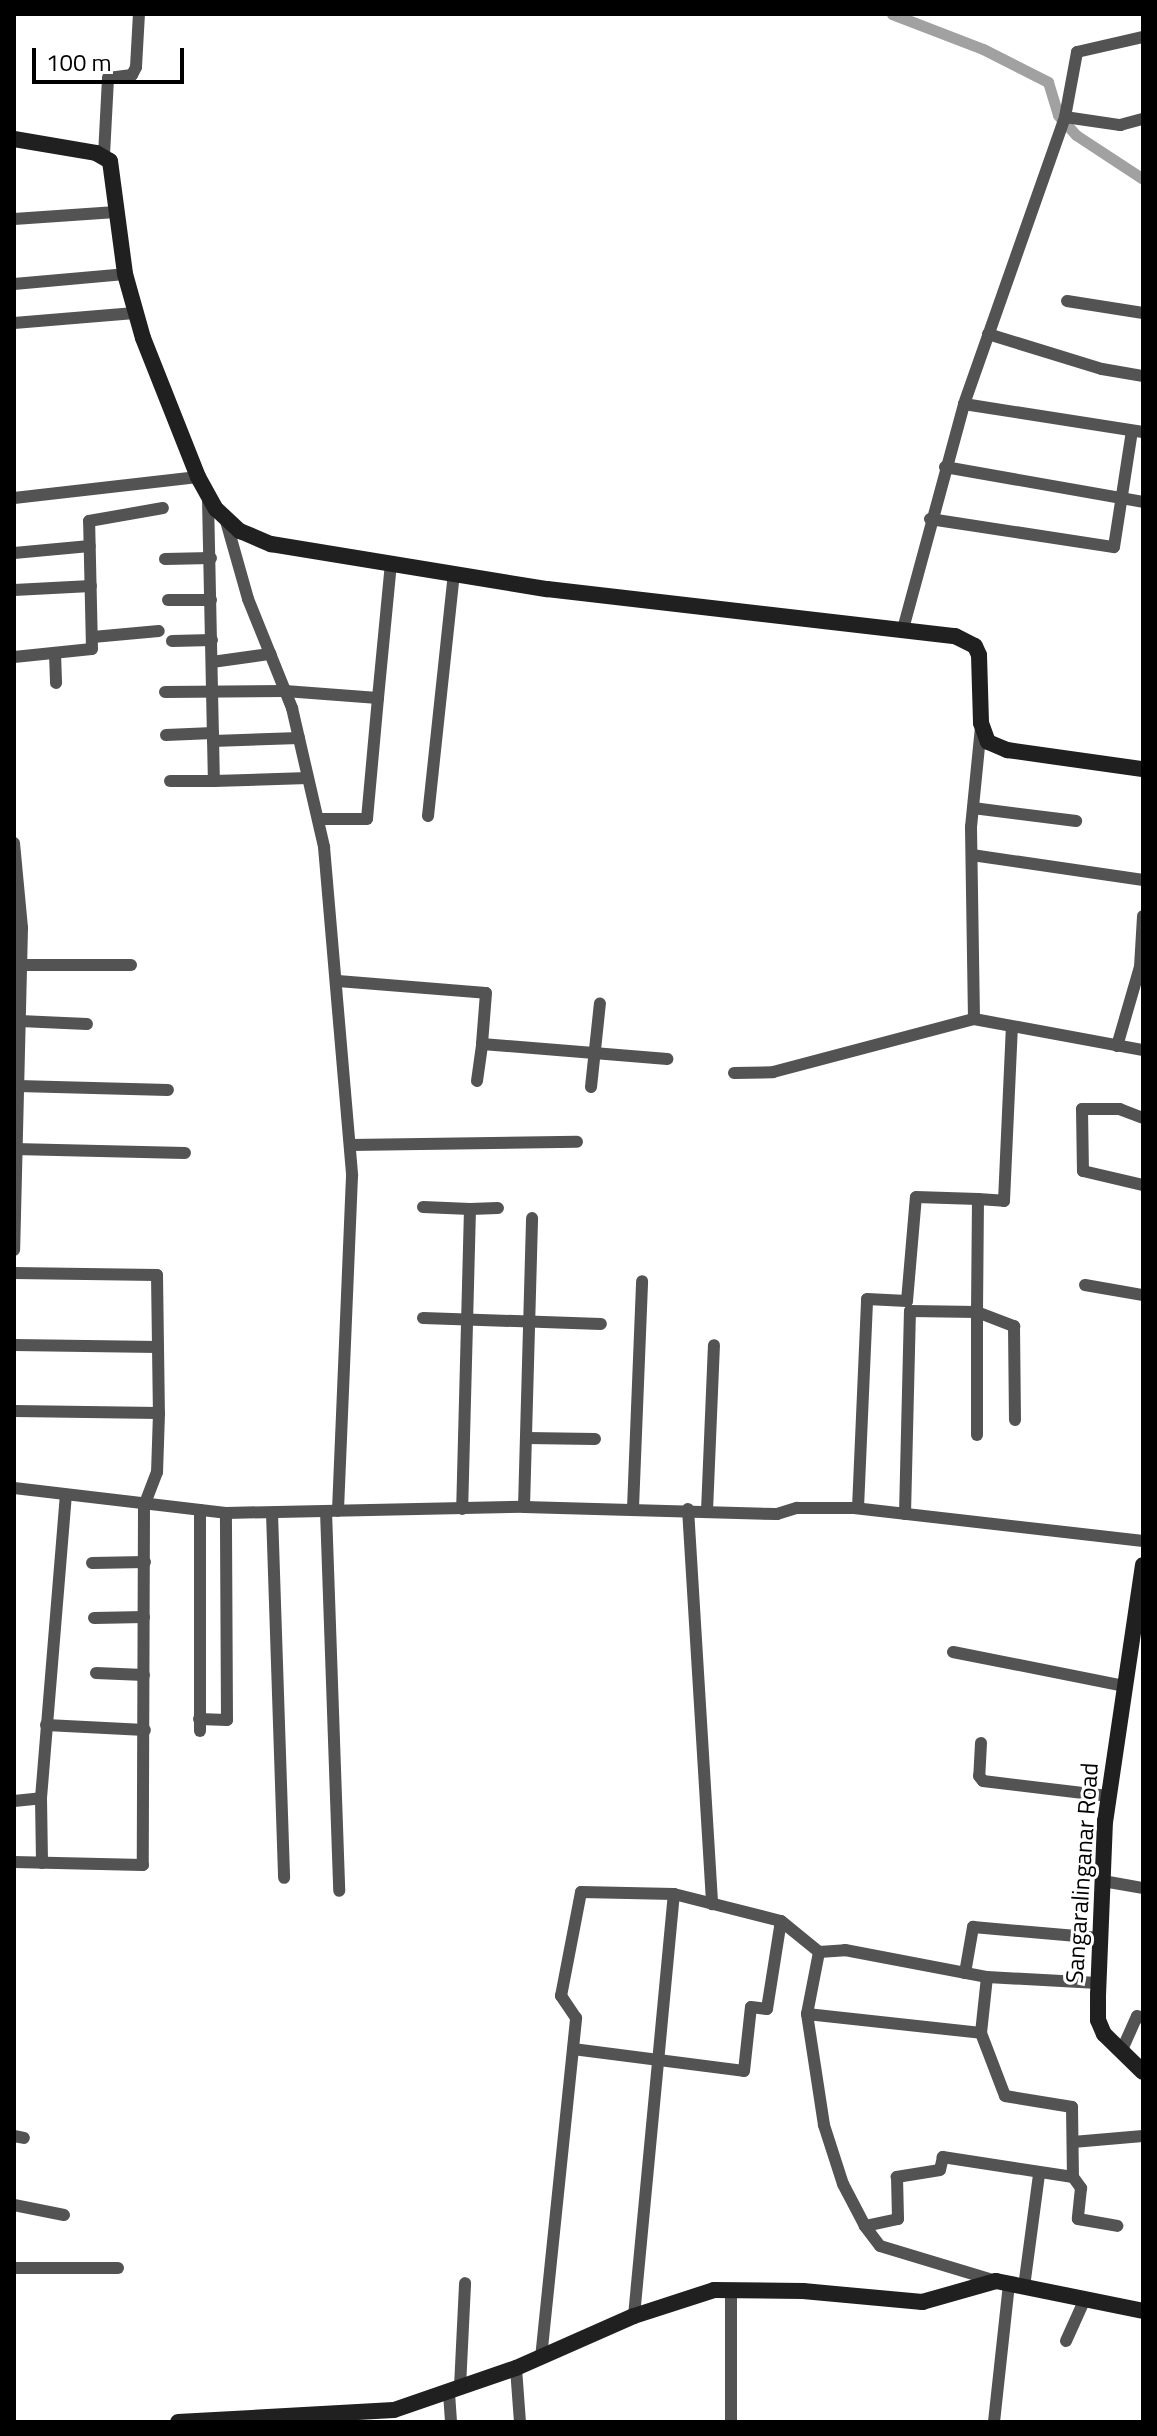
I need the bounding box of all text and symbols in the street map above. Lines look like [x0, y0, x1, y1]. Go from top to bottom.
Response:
scale bar [36, 32, 188, 82]
text: 100 m [46, 44, 112, 80]
street label: Sangaralinganar Road [1060, 1762, 1104, 1984]

